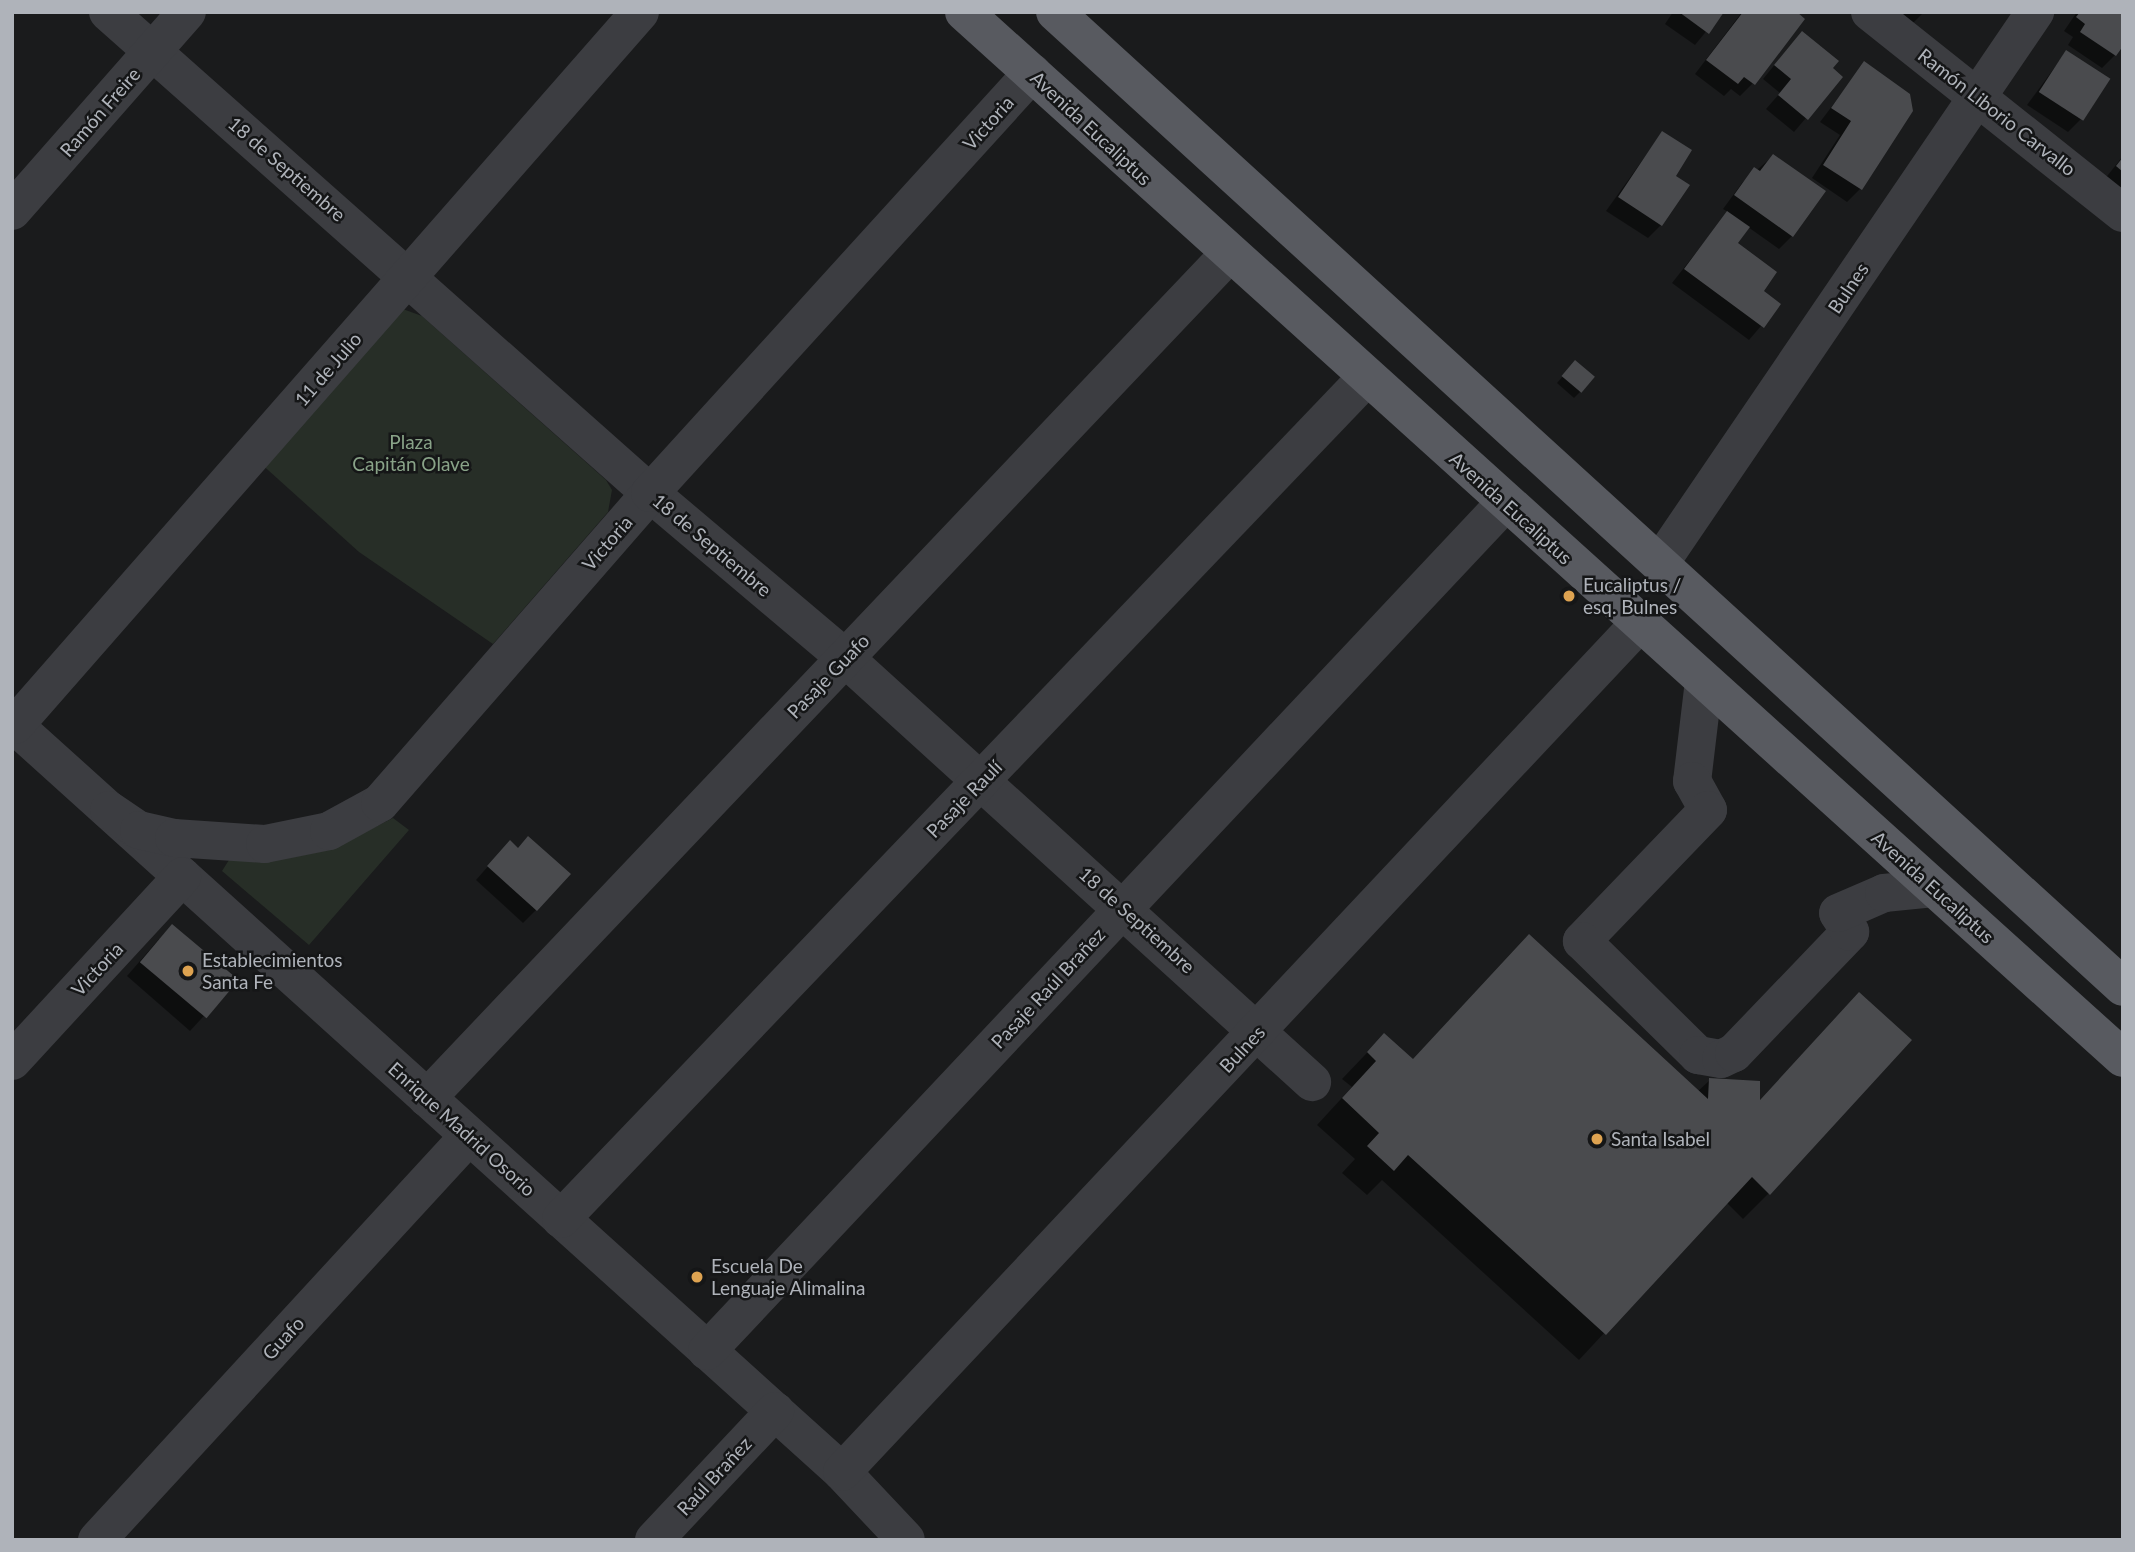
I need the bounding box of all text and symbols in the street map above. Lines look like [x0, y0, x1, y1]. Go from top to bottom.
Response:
street label: Ramón Liborio Carvallo [1914, 43, 2080, 181]
street label: Ramón Freire [55, 63, 145, 161]
street label: Avenida Eucaliptus [1026, 66, 1156, 190]
street label: Victoria [958, 91, 1018, 155]
street label: 18 de Septiembre [224, 112, 350, 226]
street label: Bulnes [1823, 258, 1873, 318]
street label: 11 de Julio [290, 327, 366, 411]
park label: Plaza Capitán Olave [352, 431, 470, 475]
street label: Avenida Eucaliptus [1445, 447, 1577, 569]
street label: 18 de Septiembre [648, 489, 776, 601]
street label: Victoria [577, 511, 637, 575]
place label: Eucaliptus / esq. Bulnes [1583, 574, 1681, 618]
marker: Eucaliptus / esq. Bulnes [1561, 588, 1577, 604]
street label: Pasaje Guafo [782, 629, 874, 723]
street label: Pasaje Raulí [922, 756, 1006, 842]
street label: Avenida Eucaliptus [1867, 826, 1999, 948]
street label: 18 de Septiembre [1074, 862, 1200, 978]
street label: Pasaje Raúl Brañez [986, 923, 1110, 1053]
street label: Victoria [67, 937, 127, 1001]
place label: Establecimientos Santa Fe [202, 949, 343, 993]
marker: Establecimientos Santa Fe [180, 963, 196, 979]
street label: Bulnes [1215, 1021, 1269, 1077]
street label: Enrique Madrid Osorio [384, 1057, 540, 1201]
place label: Santa Isabel [1611, 1128, 1710, 1150]
marker: Santa Isabel [1589, 1131, 1605, 1147]
place label: Escuela De Lenguaje Alimalina [711, 1255, 866, 1299]
marker: Escuela De Lenguaje Alimalina [689, 1269, 705, 1285]
street label: Guafo [257, 1312, 309, 1364]
street label: Raúl Brañez [672, 1432, 756, 1520]

